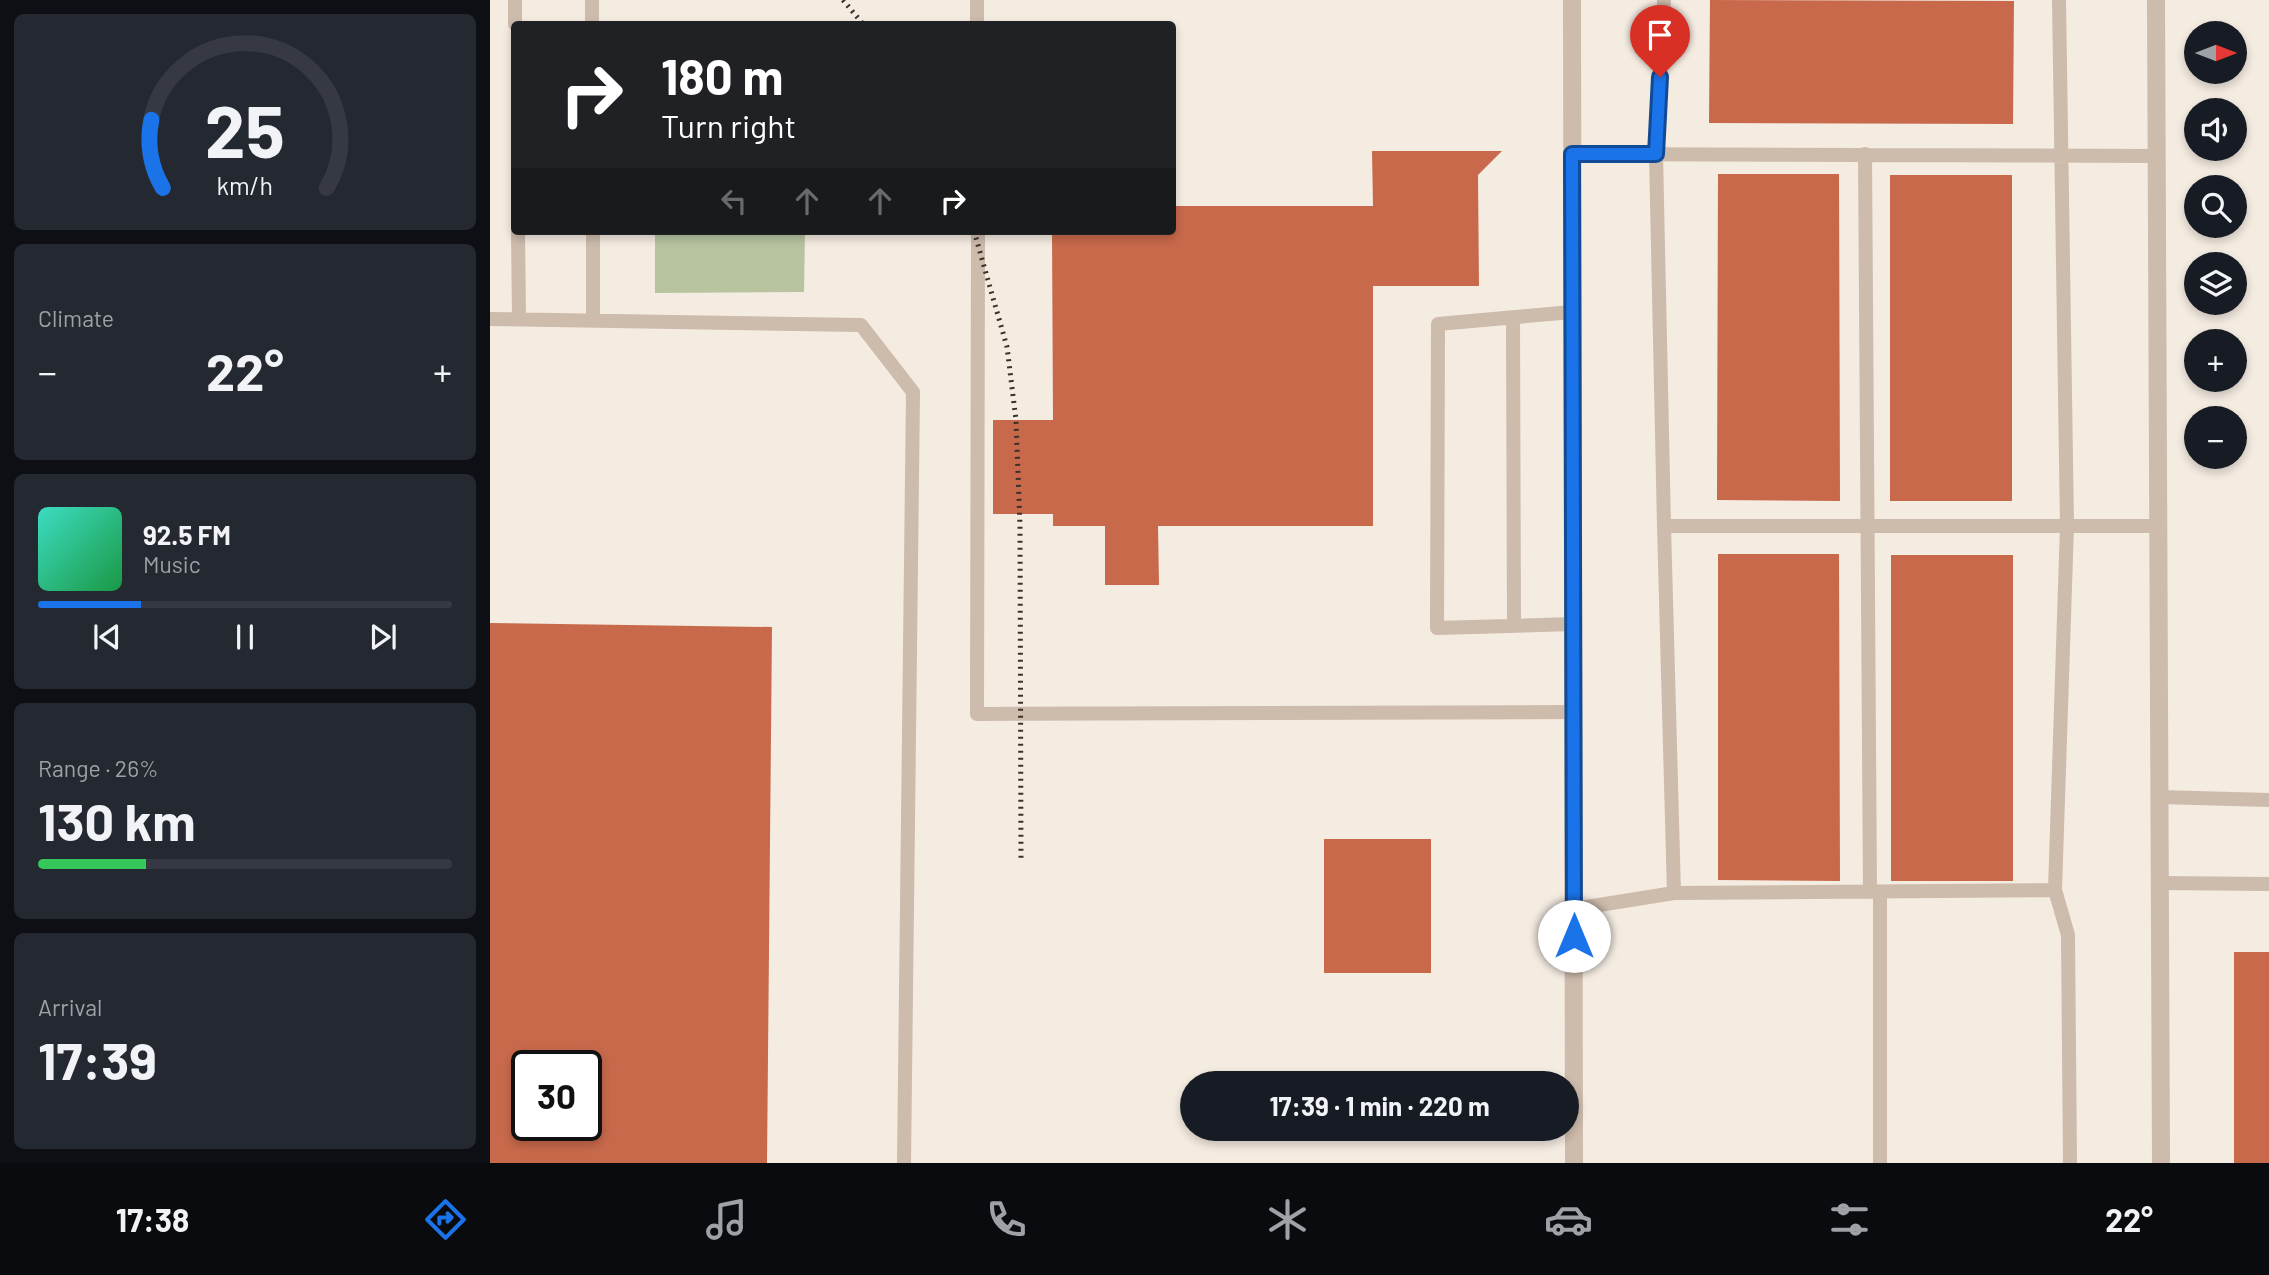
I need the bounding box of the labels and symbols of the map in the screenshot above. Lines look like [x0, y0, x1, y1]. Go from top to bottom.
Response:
pin [1630, 5, 1690, 77]
north arrow [2184, 21, 2247, 84]
position arrow [1537, 899, 1611, 973]
speed limit sign: 30 [511, 1050, 602, 1141]

